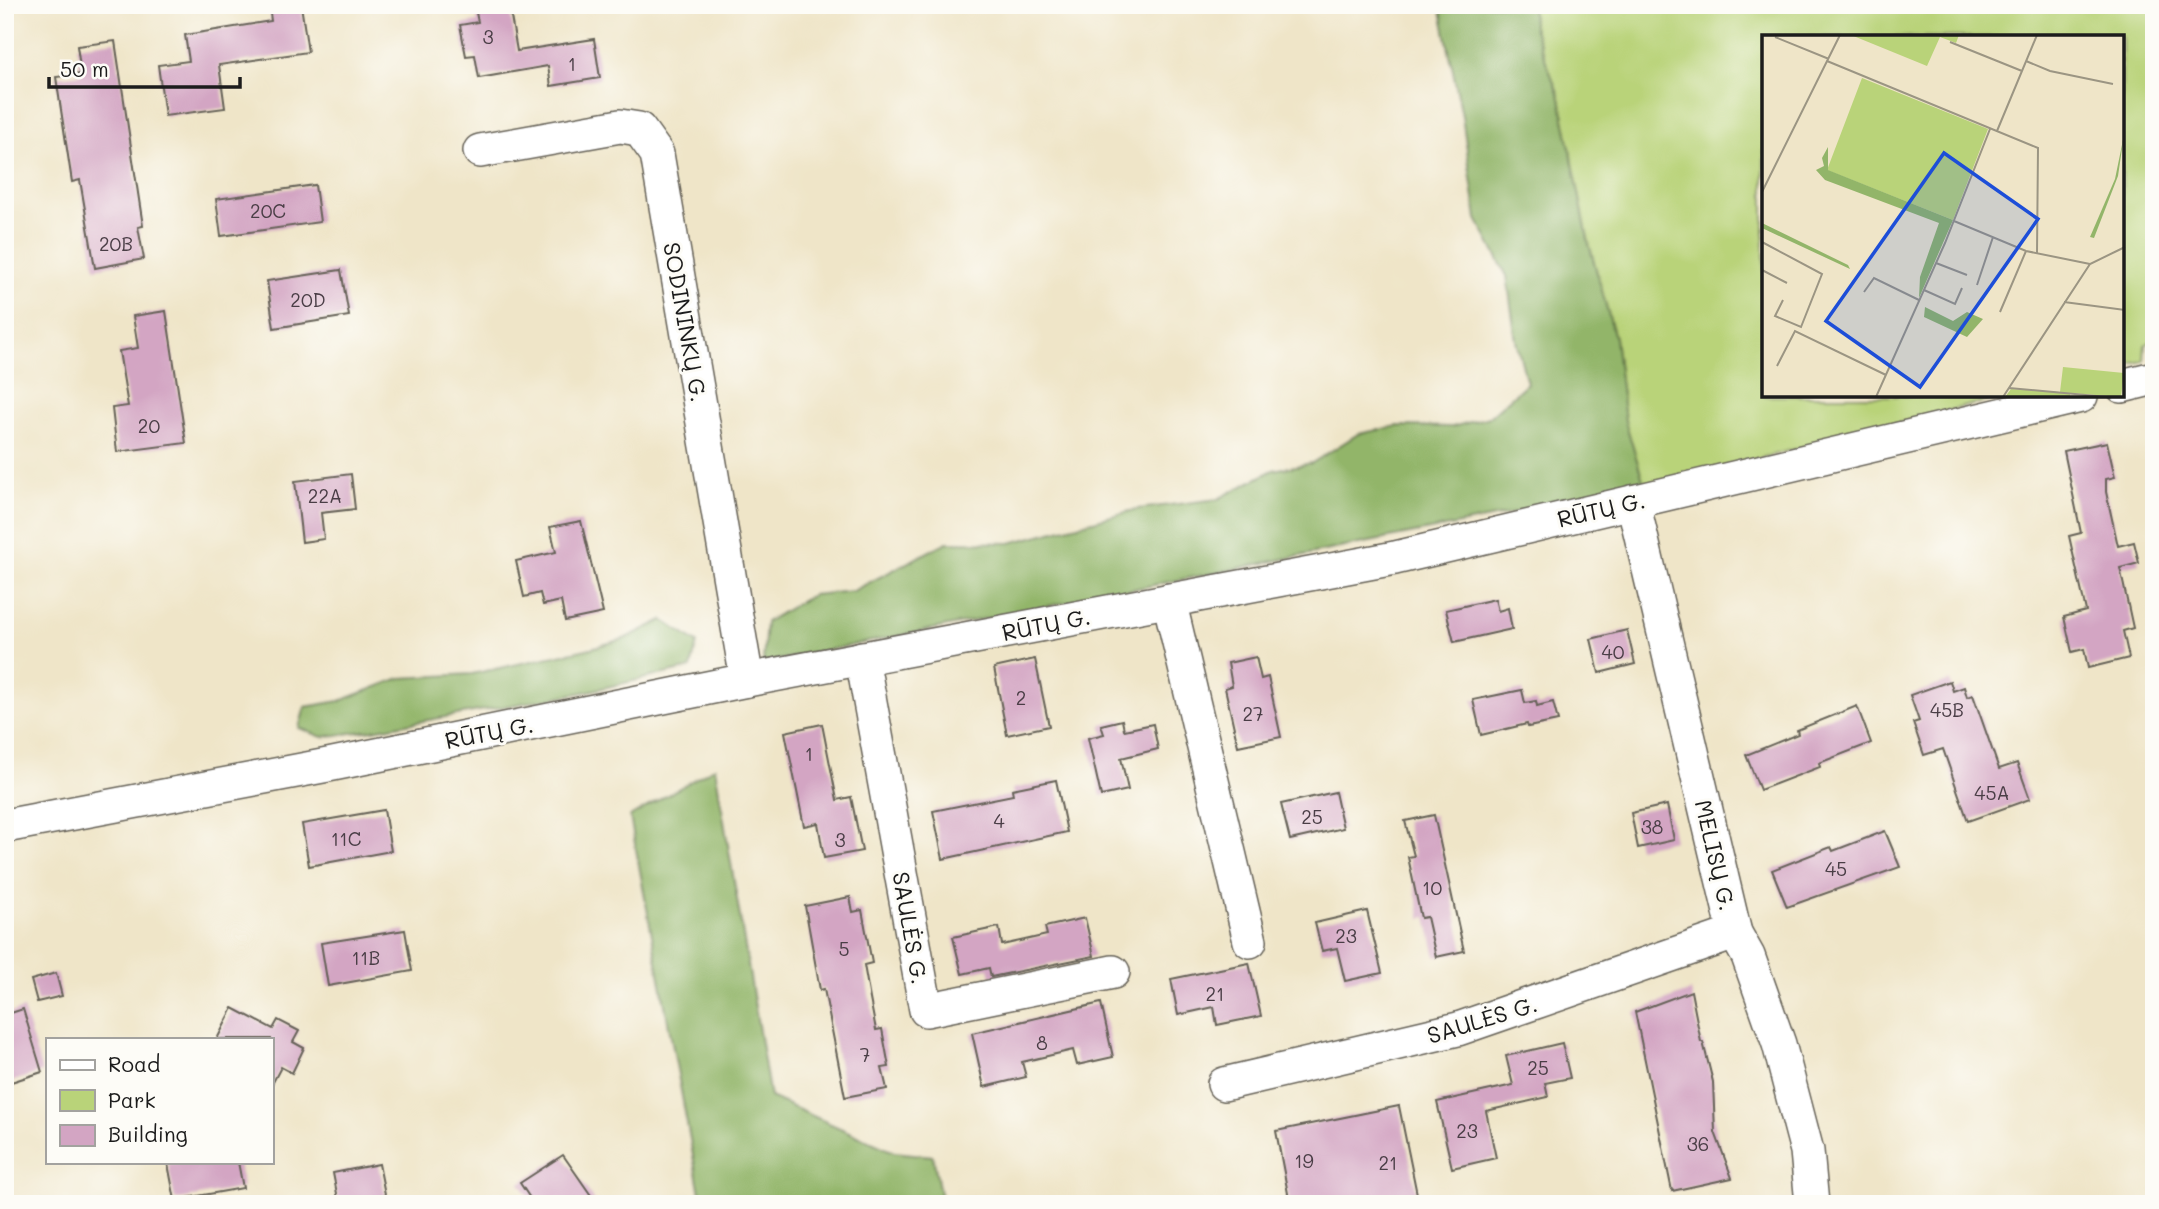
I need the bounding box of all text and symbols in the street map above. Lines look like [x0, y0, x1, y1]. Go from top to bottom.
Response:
house number: 3 [482, 24, 494, 49]
inset map [1762, 35, 2124, 397]
scale bar [49, 46, 240, 90]
house number: 1 [568, 51, 576, 76]
text: 50 m [60, 55, 109, 82]
house number: 20C [250, 198, 286, 223]
house number: 20B [99, 231, 133, 256]
street label: SODININKŲ G. [657, 240, 715, 404]
house number: 20D [290, 287, 326, 312]
house number: 20 [138, 413, 160, 438]
house number: 22A [308, 483, 342, 508]
street label: RŪTŲ G. [1554, 484, 1648, 534]
street label: RŪTŲ G. [999, 601, 1093, 647]
house number: 40 [1602, 639, 1625, 664]
house number: 2 [1016, 685, 1026, 710]
house number: 45B [1930, 697, 1964, 722]
house number: 27 [1242, 701, 1264, 726]
street label: RŪTŲ G. [442, 709, 536, 755]
house number: 1 [805, 741, 813, 766]
house number: 45A [1974, 780, 2010, 805]
street label: MELISŲ G. [1689, 796, 1743, 914]
house number: 25 [1301, 804, 1323, 829]
house number: 4 [993, 808, 1005, 833]
house number: 38 [1641, 814, 1663, 839]
house number: 11C [331, 826, 361, 851]
house number: 3 [834, 827, 846, 852]
house number: 45 [1825, 856, 1847, 881]
street label: SAULĖS G. [886, 869, 936, 987]
house number: 10 [1422, 875, 1442, 900]
house number: 23 [1335, 923, 1357, 948]
house number: 5 [838, 936, 850, 961]
house number: 11B [352, 945, 380, 970]
house number: 21 [1205, 981, 1225, 1006]
street label: SAULĖS G. [1423, 988, 1541, 1050]
house number: 8 [1036, 1030, 1048, 1055]
legend [46, 1038, 273, 1164]
house number: 7 [860, 1042, 870, 1067]
text: Road [108, 1050, 160, 1077]
house number: 25 [1527, 1055, 1549, 1080]
text: Park [108, 1086, 156, 1113]
house number: 23 [1456, 1118, 1478, 1143]
text: Building [108, 1120, 188, 1147]
house number: 36 [1687, 1131, 1709, 1156]
house number: 19 [1294, 1148, 1314, 1173]
house number: 21 [1378, 1150, 1398, 1175]

